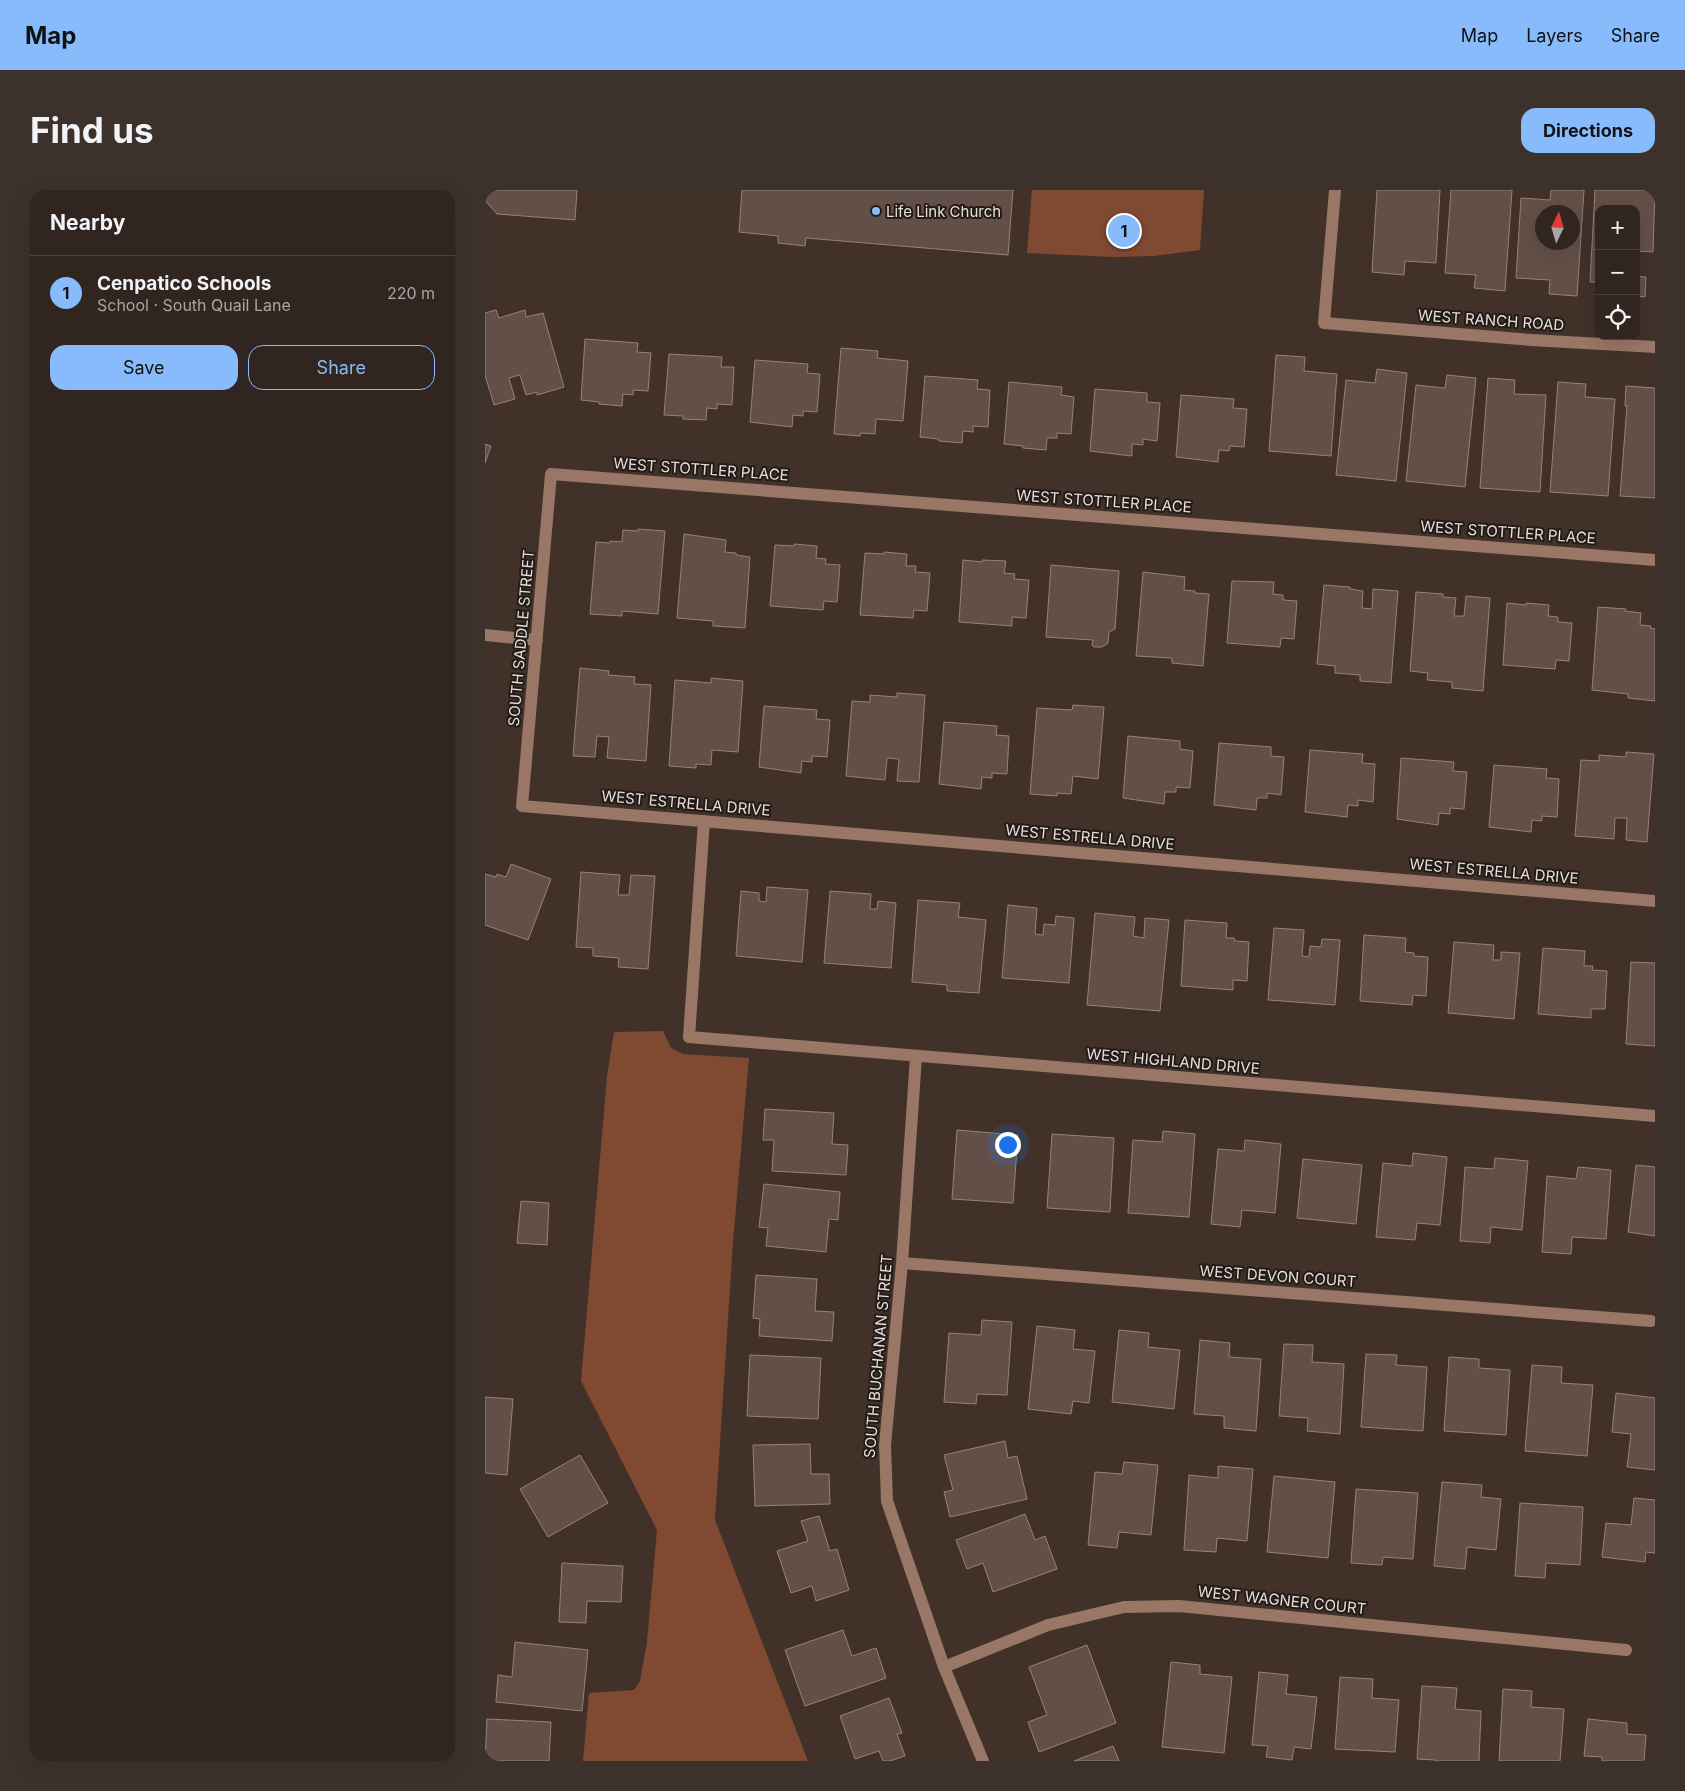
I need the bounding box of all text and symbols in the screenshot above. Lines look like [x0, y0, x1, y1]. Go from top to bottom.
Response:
text: Map [25, 21, 76, 50]
text: Map [1461, 25, 1498, 46]
text: Layers [1526, 25, 1583, 46]
text: Share [1611, 25, 1660, 46]
button: Directions [1521, 108, 1655, 153]
text: Find us [30, 109, 154, 151]
place label: Life Link Church [886, 202, 1001, 221]
marker: Life Link Church [870, 205, 882, 217]
north arrow [1535, 205, 1580, 250]
map controls [1595, 205, 1640, 340]
button: + [1595, 205, 1640, 250]
text: Nearby [50, 210, 125, 235]
pin: 1 [1108, 212, 1140, 250]
button: − [1595, 250, 1640, 295]
text: Cenpatico Schools [97, 272, 271, 295]
text: 1 [63, 283, 69, 303]
text: 220 m [387, 283, 435, 303]
text: School · South Quail Lane [97, 295, 291, 315]
button: locate [1595, 295, 1640, 340]
street label: WEST RANCH ROAD [1417, 305, 1565, 335]
button: Save [50, 345, 238, 390]
button: Share [248, 345, 435, 390]
street label: WEST STOTTLER PLACE [613, 453, 789, 485]
street label: WEST STOTTLER PLACE [1016, 485, 1192, 517]
street label: WEST STOTTLER PLACE [1420, 516, 1596, 548]
street label: SOUTH SADDLE STREET [504, 549, 538, 727]
street label: WEST ESTRELLA DRIVE [601, 786, 771, 820]
street label: WEST ESTRELLA DRIVE [1005, 820, 1175, 854]
street label: WEST ESTRELLA DRIVE [1409, 854, 1579, 888]
street label: WEST HIGHLAND DRIVE [1086, 1044, 1260, 1078]
your location [995, 1132, 1021, 1158]
street label: SOUTH BUCHANAN STREET [860, 1253, 896, 1459]
street label: WEST DEVON COURT [1199, 1261, 1357, 1291]
street label: WEST WAGNER COURT [1197, 1582, 1367, 1618]

